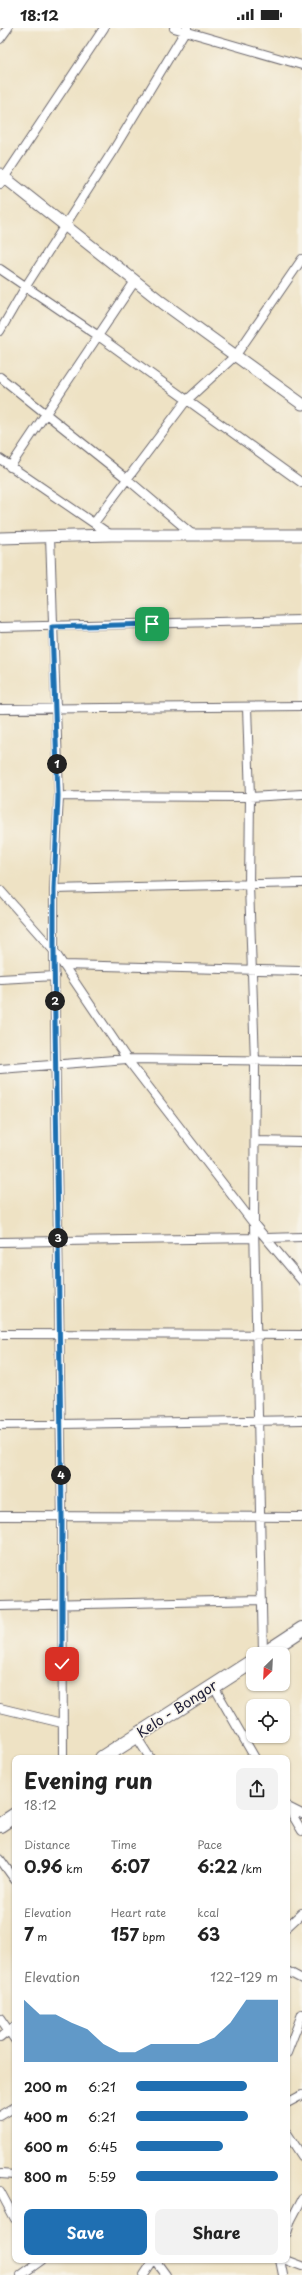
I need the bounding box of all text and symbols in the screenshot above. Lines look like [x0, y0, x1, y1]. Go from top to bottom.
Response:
text: 18:12 [20, 3, 59, 26]
pin [135, 607, 169, 641]
icon: arrive [141, 613, 163, 635]
pin: 1 [47, 754, 67, 774]
text: 1 [54, 755, 60, 772]
pin: 2 [45, 991, 65, 1011]
text: 2 [51, 992, 59, 1009]
pin: 3 [48, 1228, 68, 1248]
text: 3 [54, 1229, 62, 1246]
pin: 4 [51, 1465, 71, 1485]
text: 4 [57, 1466, 65, 1483]
pin [45, 1647, 79, 1681]
north arrow [246, 1647, 290, 1691]
map controls [246, 1647, 290, 1743]
icon: check [51, 1653, 73, 1675]
street label: Kelo - Bongor [132, 1674, 222, 1743]
button: locate [246, 1699, 290, 1743]
text: Evening run [24, 1763, 153, 1796]
button: share [236, 1768, 278, 1810]
text: 18:12 [24, 1795, 57, 1814]
text: Distance [24, 1836, 70, 1853]
text: Time [111, 1836, 137, 1853]
text: Pace [197, 1836, 222, 1853]
text: 0.96 [24, 1853, 63, 1879]
text: 6:07 [111, 1853, 150, 1879]
text: 6:22 [197, 1853, 237, 1879]
text: km [63, 1860, 83, 1877]
text: /km [237, 1860, 262, 1877]
text: Elevation [24, 1904, 71, 1921]
text: Heart rate [111, 1904, 166, 1921]
text: kcal [197, 1904, 219, 1921]
text: 7 [24, 1921, 34, 1947]
text: 157 [111, 1921, 139, 1947]
text: 63 [197, 1921, 220, 1947]
text: m [34, 1928, 47, 1945]
text: bpm [139, 1928, 165, 1945]
text: Elevation [24, 1967, 80, 1986]
text: 122–129 m [210, 1967, 278, 1986]
text: 200 m [24, 2077, 68, 2096]
text: 6:21 [88, 2077, 116, 2096]
text: 400 m [24, 2107, 68, 2126]
text: 6:21 [88, 2107, 116, 2126]
text: 600 m [24, 2137, 68, 2156]
text: 6:45 [88, 2137, 117, 2156]
text: 800 m [24, 2167, 67, 2186]
text: 5:59 [88, 2167, 116, 2186]
button: Save [24, 2209, 147, 2255]
button: Share [155, 2209, 278, 2255]

